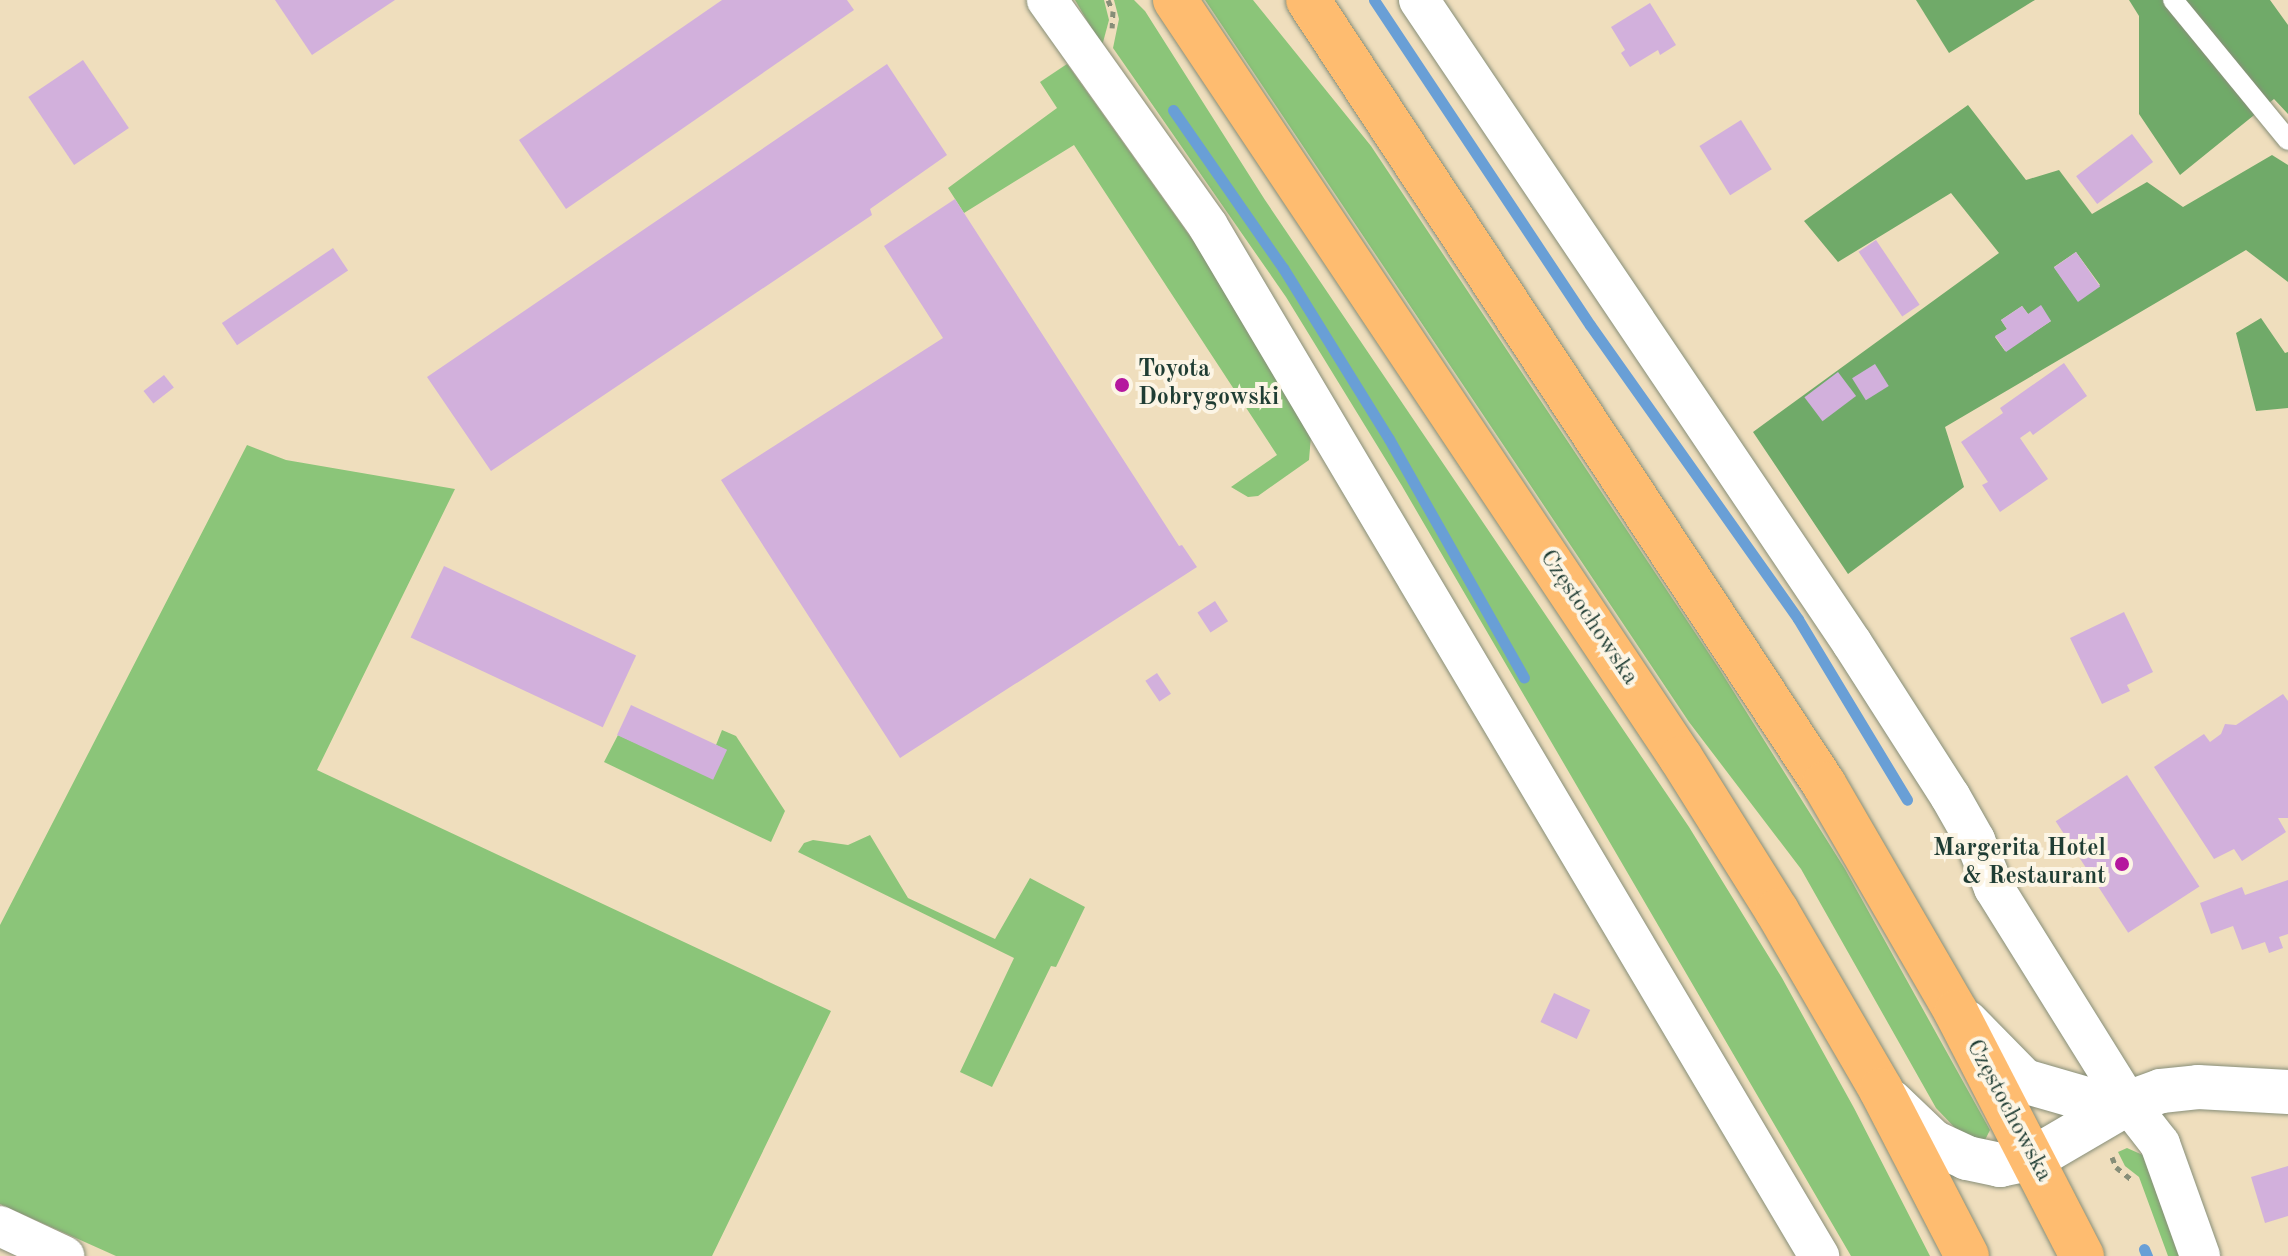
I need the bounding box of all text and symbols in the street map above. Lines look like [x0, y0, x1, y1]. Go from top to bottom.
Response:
place label: Toyota Dobrygowski [1138, 357, 1279, 413]
marker: Toyota Dobrygowski [1113, 376, 1131, 394]
street label: Częstochowska [1532, 545, 1644, 691]
place label: Margerita Hotel & Restaurant [1933, 836, 2106, 892]
marker: Margerita Hotel & Restaurant [2113, 855, 2131, 873]
street label: Częstochowska [1958, 1035, 2058, 1187]

